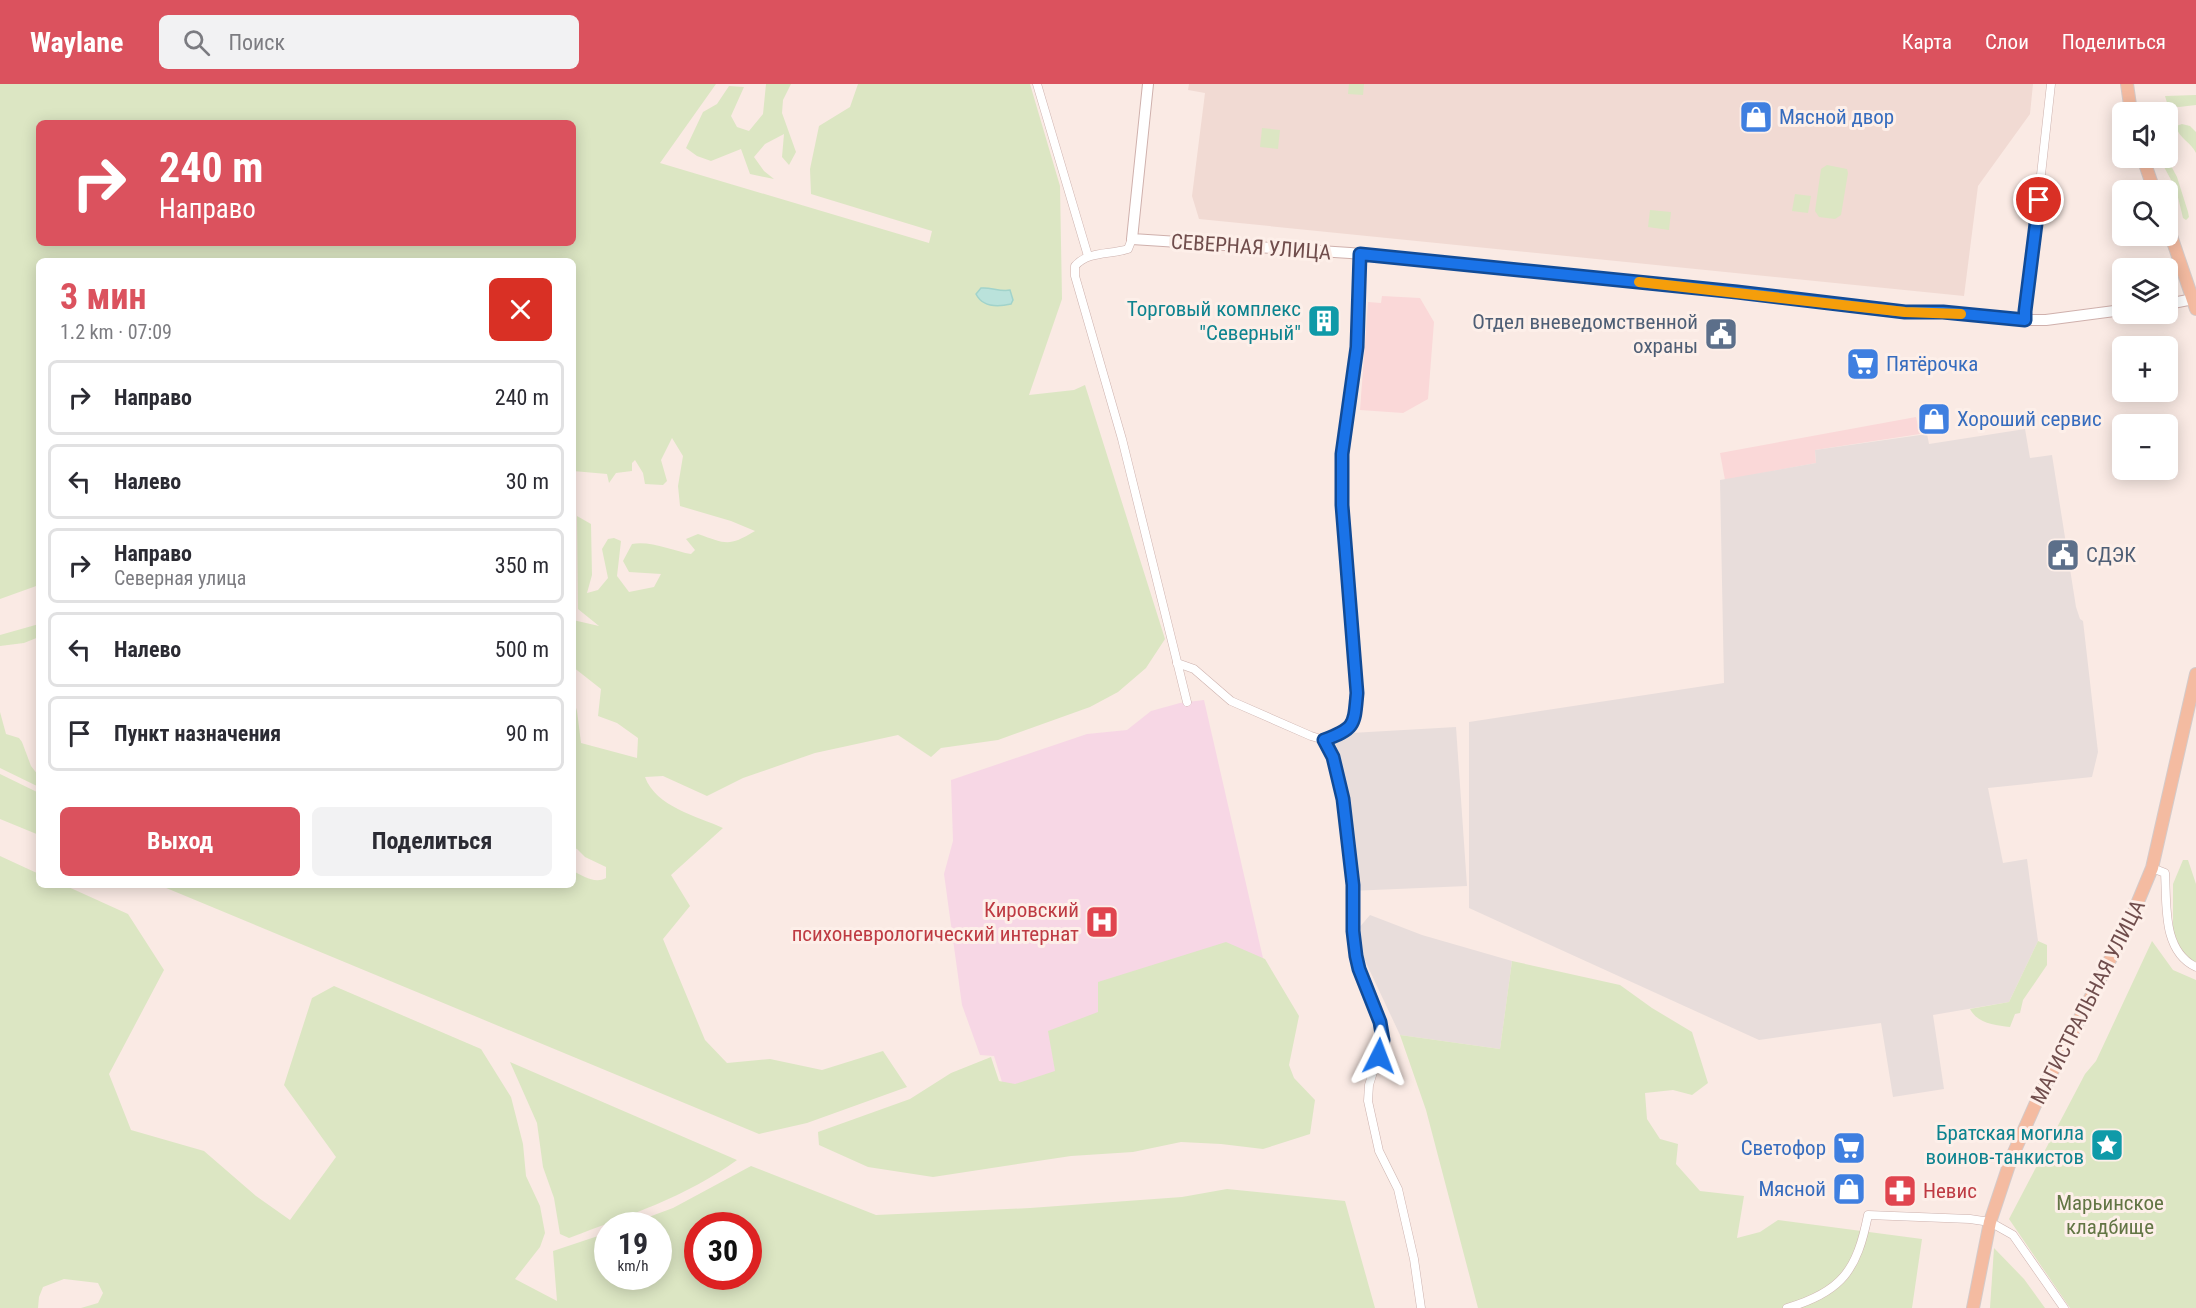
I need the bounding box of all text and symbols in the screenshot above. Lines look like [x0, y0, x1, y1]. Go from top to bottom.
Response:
search box [159, 15, 579, 69]
text: Waylane [30, 26, 123, 59]
icon: search [180, 26, 213, 59]
text: Поиск [228, 30, 285, 55]
text: Карта [1902, 30, 1952, 54]
text: Слои [1985, 30, 2029, 54]
text: Поделиться [2062, 30, 2166, 54]
shop icon: Мясной двор [1738, 99, 1774, 135]
map controls [2112, 102, 2178, 480]
button: sound [2112, 102, 2178, 168]
place label: Мясной двор [1779, 105, 1894, 129]
text: 240 m [159, 143, 264, 192]
icon: right [60, 144, 138, 222]
pin [2013, 174, 2064, 225]
button: search [2112, 180, 2178, 246]
icon: arrive [2022, 183, 2055, 216]
text: Направо [159, 193, 256, 225]
street label: СЕВЕРНАЯ УЛИЦА [1170, 229, 1332, 265]
button: layers [2112, 258, 2178, 324]
text: 3 мин [60, 276, 146, 318]
button: close [489, 278, 552, 341]
place label: Торговый комплекс "Северный" [1127, 297, 1301, 345]
building icon: Торговый комплекс "Северный" [1306, 303, 1342, 339]
place label: Отдел вневедомственной охраны [1472, 310, 1698, 358]
public building icon: Отдел вневедомственной охраны [1703, 316, 1739, 352]
text: 1.2 km · 07:09 [60, 320, 172, 344]
button: + [2112, 336, 2178, 402]
supermarket icon: Пятёрочка [1845, 346, 1881, 382]
place label: Пятёрочка [1886, 352, 1978, 376]
icon: right [63, 381, 96, 414]
text: Направо [114, 385, 192, 410]
text: 240 m [495, 385, 549, 410]
shop icon: Хороший сервис [1916, 401, 1952, 437]
place label: Хороший сервис [1957, 407, 2102, 431]
button: − [2112, 414, 2178, 480]
icon: left [63, 465, 96, 498]
text: Налево [114, 469, 181, 494]
text: 30 m [506, 469, 549, 494]
public building icon: СДЭК [2045, 537, 2081, 573]
text: Направо [114, 541, 192, 566]
place label: СДЭК [2086, 543, 2136, 567]
icon: right [63, 549, 96, 582]
text: 350 m [495, 553, 549, 578]
text: Северная улица [114, 566, 246, 590]
icon: left [63, 633, 96, 666]
text: Налево [114, 637, 181, 662]
text: 500 m [495, 637, 549, 662]
icon: arrive [63, 717, 96, 750]
text: Пункт назначения [114, 721, 281, 746]
text: 90 m [506, 721, 549, 746]
button: Выход [60, 807, 300, 876]
button: Поделиться [312, 807, 552, 876]
street label: МАГИСТРАЛЬНАЯ УЛИЦА [2026, 896, 2150, 1108]
place label: Кировский психоневрологический интернат [792, 898, 1079, 946]
hospital icon: Кировский психоневрологический интернат [1084, 904, 1120, 940]
position arrow [1347, 1024, 1411, 1088]
place label: Братская могила воинов-танкистов [1926, 1121, 2084, 1169]
place icon: Братская могила воинов-танкистов [2089, 1127, 2125, 1163]
supermarket icon: Светофор [1831, 1130, 1867, 1166]
place label: Светофор [1741, 1136, 1826, 1160]
shop icon: Мясной [1831, 1171, 1867, 1207]
pharmacy icon: Невис [1882, 1173, 1918, 1209]
place label: Мясной [1758, 1177, 1826, 1201]
place label: Невис [1923, 1179, 1977, 1203]
park label: Марьинское кладбище [2056, 1191, 2164, 1239]
speed limit sign: 30 [684, 1212, 762, 1290]
text: 19 [618, 1226, 648, 1261]
text: km/h [618, 1257, 648, 1275]

